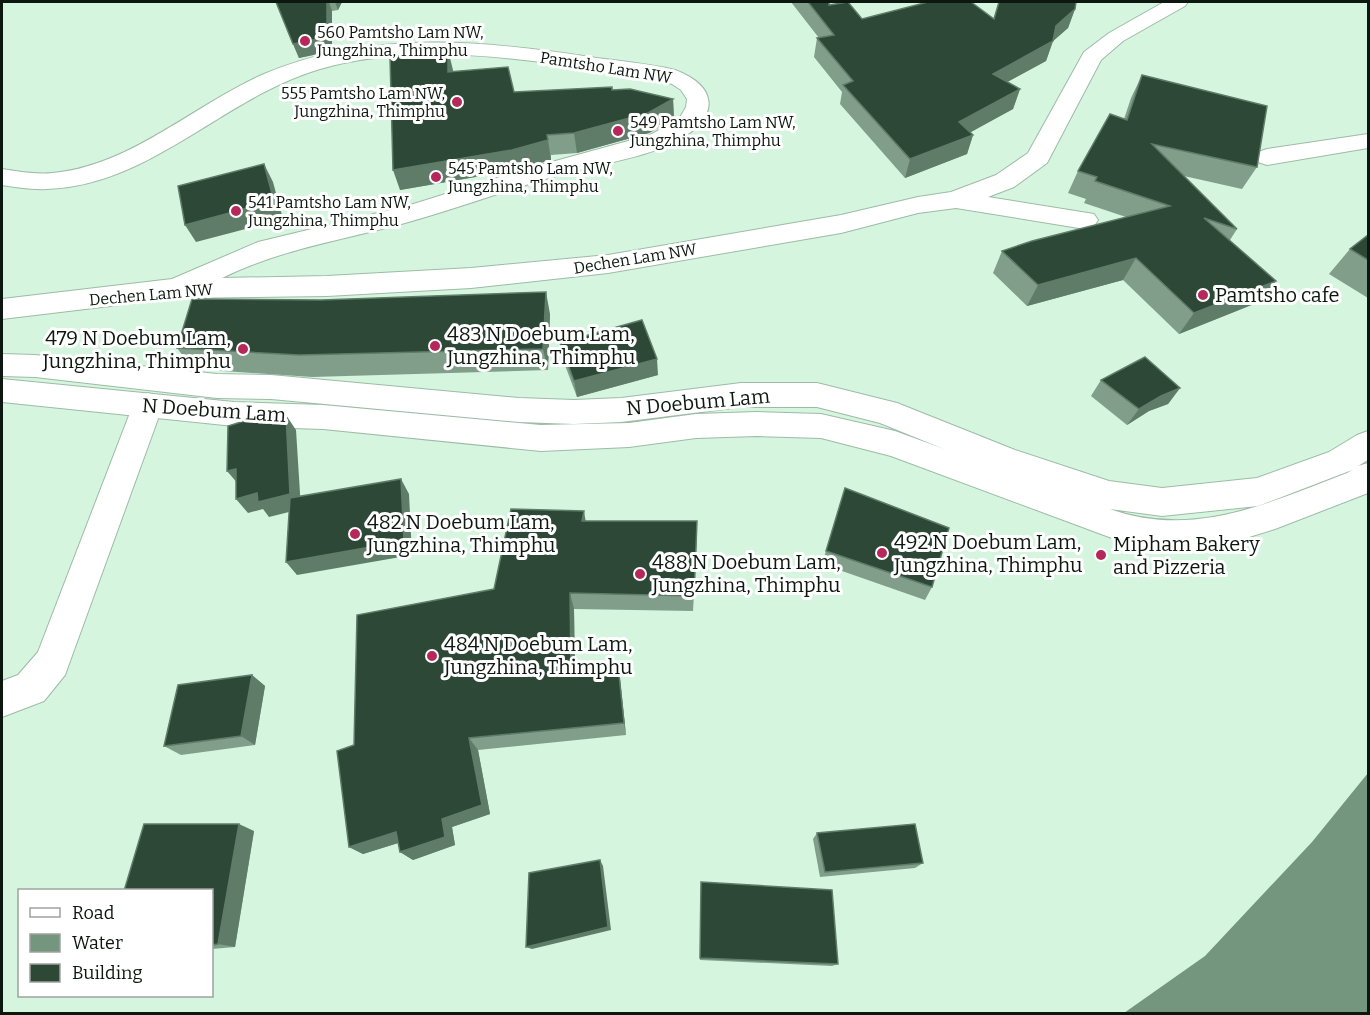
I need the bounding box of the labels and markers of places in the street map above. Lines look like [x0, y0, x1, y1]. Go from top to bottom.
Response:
place label: 560 Pamtsho Lam NW, Jungzhina, Thimphu [316, 23, 484, 60]
marker: 560 Pamtsho Lam NW, Jungzhina, Thimphu [298, 34, 312, 48]
place label: 555 Pamtsho Lam NW, Jungzhina, Thimphu [281, 84, 445, 121]
marker: 555 Pamtsho Lam NW, Jungzhina, Thimphu [450, 95, 464, 109]
place label: 549 Pamtsho Lam NW, Jungzhina, Thimphu [629, 113, 796, 150]
marker: 549 Pamtsho Lam NW, Jungzhina, Thimphu [611, 124, 625, 138]
place label: 545 Pamtsho Lam NW, Jungzhina, Thimphu [447, 159, 613, 196]
marker: 545 Pamtsho Lam NW, Jungzhina, Thimphu [429, 170, 443, 184]
place label: 541 Pamtsho Lam NW, Jungzhina, Thimphu [247, 193, 411, 230]
marker: 541 Pamtsho Lam NW, Jungzhina, Thimphu [229, 204, 243, 218]
place label: Pamtsho cafe [1215, 283, 1340, 307]
marker: Pamtsho cafe [1196, 288, 1210, 302]
place label: 483 N Doebum Lam, Jungzhina, Thimphu [446, 322, 636, 369]
place label: 479 N Doebum Lam, Jungzhina, Thimphu [42, 326, 231, 373]
marker: 483 N Doebum Lam, Jungzhina, Thimphu [428, 339, 442, 353]
marker: 479 N Doebum Lam, Jungzhina, Thimphu [236, 342, 250, 356]
place label: 482 N Doebum Lam, Jungzhina, Thimphu [366, 510, 556, 557]
marker: 482 N Doebum Lam, Jungzhina, Thimphu [348, 527, 362, 541]
place label: 492 N Doebum Lam, Jungzhina, Thimphu [893, 530, 1083, 577]
place label: Mipham Bakery and Pizzeria [1113, 532, 1260, 579]
marker: 492 N Doebum Lam, Jungzhina, Thimphu [875, 546, 889, 560]
marker: Mipham Bakery and Pizzeria [1094, 548, 1108, 562]
place label: 488 N Doebum Lam, Jungzhina, Thimphu [651, 550, 841, 597]
marker: 488 N Doebum Lam, Jungzhina, Thimphu [633, 567, 647, 581]
place label: 484 N Doebum Lam, Jungzhina, Thimphu [443, 632, 633, 679]
marker: 484 N Doebum Lam, Jungzhina, Thimphu [425, 649, 439, 663]

